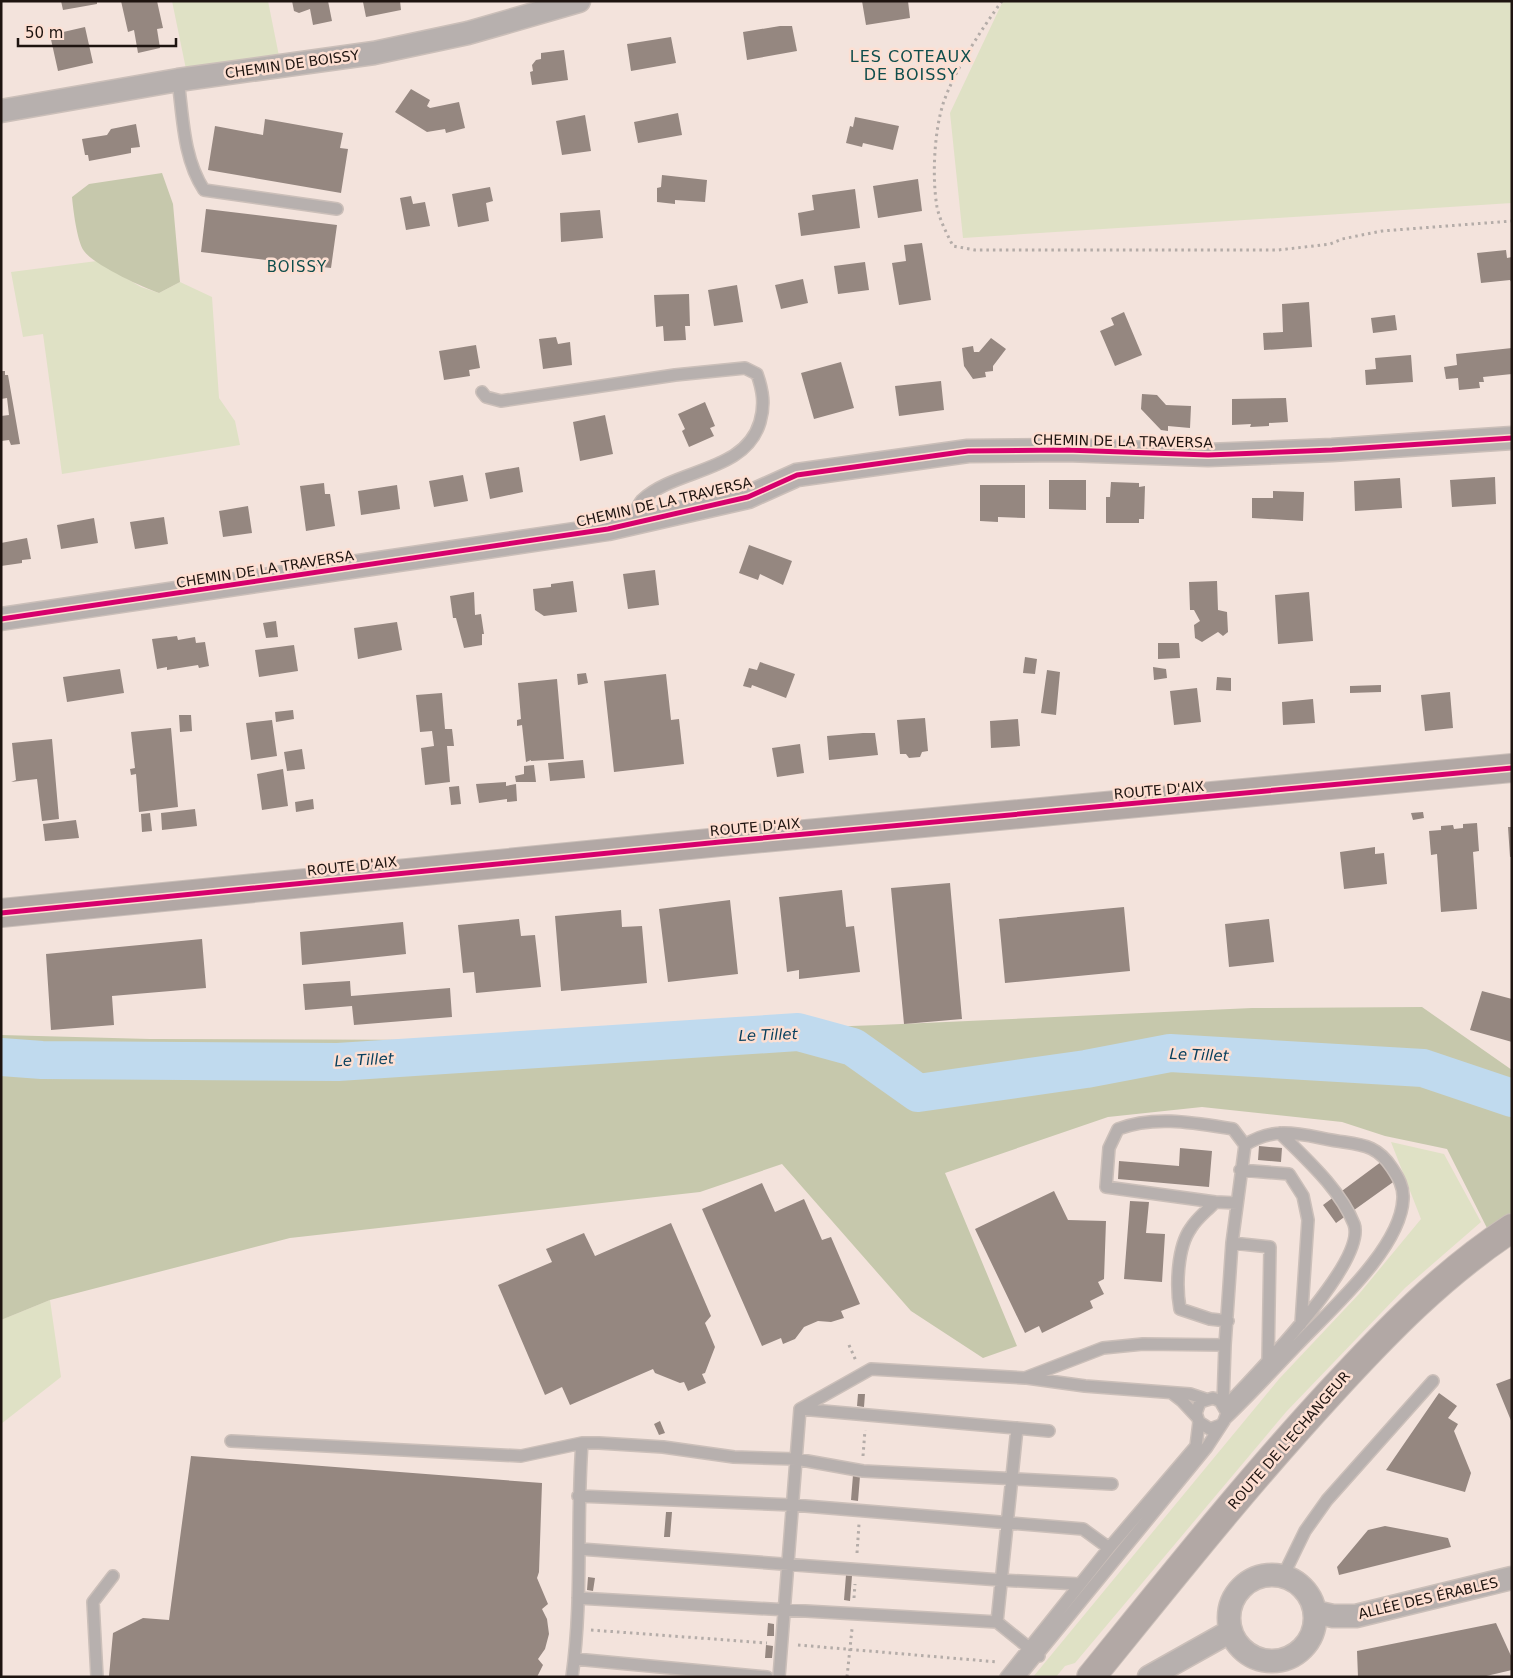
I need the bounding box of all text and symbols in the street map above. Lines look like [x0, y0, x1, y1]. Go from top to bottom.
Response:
scale bar [18, 15, 175, 47]
text: 50 m [25, 24, 63, 42]
street label: CHEMIN DE BOISSY [224, 47, 360, 81]
district label: LES COTEAUX DE BOISSY [850, 47, 972, 84]
district label: BOISSY [267, 258, 327, 276]
street label: CHEMIN DE LA TRAVERSA [1033, 431, 1213, 451]
street label: CHEMIN DE LA TRAVERSA [575, 474, 754, 530]
street label: CHEMIN DE LA TRAVERSA [175, 547, 355, 591]
street label: ROUTE D'AIX [1113, 778, 1205, 802]
street label: ROUTE D'AIX [709, 815, 801, 839]
street label: ROUTE D'AIX [306, 853, 398, 879]
water label: Le Tillet [738, 1025, 799, 1045]
water label: Le Tillet [1169, 1045, 1230, 1065]
water label: Le Tillet [334, 1049, 395, 1071]
street label: ROUTE DE L'ECHANGEUR [1225, 1368, 1353, 1512]
street label: ALLÉE DES ÉRABLES [1357, 1574, 1500, 1622]

